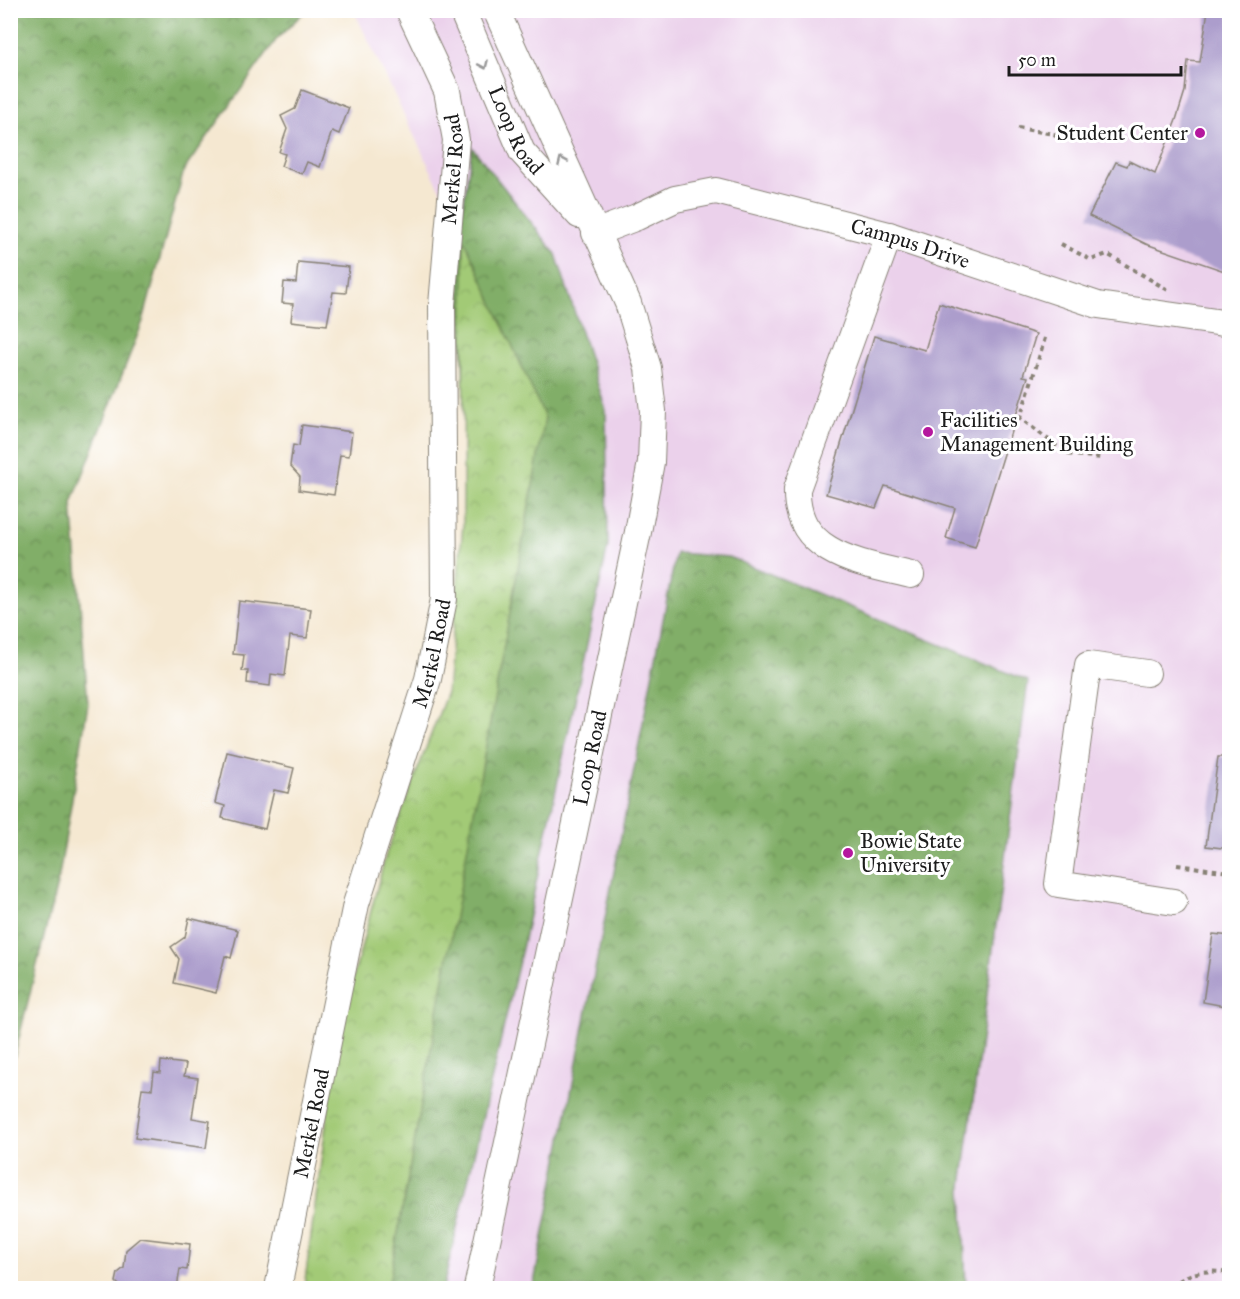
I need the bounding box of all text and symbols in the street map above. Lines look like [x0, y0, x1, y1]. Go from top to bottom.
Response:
scale bar [1009, 39, 1182, 77]
text: 50 m [1018, 49, 1056, 71]
one-way arrow [477, 58, 489, 69]
street label: Loop Road [483, 82, 550, 181]
street label: Merkel Road [436, 111, 469, 226]
place label: Student Center [1056, 120, 1188, 146]
marker: Student Center [1193, 126, 1207, 140]
one-way arrow [557, 156, 569, 167]
street label: Campus Drive [848, 213, 973, 274]
place label: Facilities Management Building [940, 407, 1133, 457]
marker: Facilities Management Building [921, 425, 935, 439]
street label: Merkel Road [407, 596, 457, 711]
street label: Loop Road [567, 707, 613, 808]
place label: Bowie State University [860, 828, 962, 878]
marker: Bowie State University [841, 846, 855, 860]
street label: Merkel Road [288, 1066, 335, 1180]

